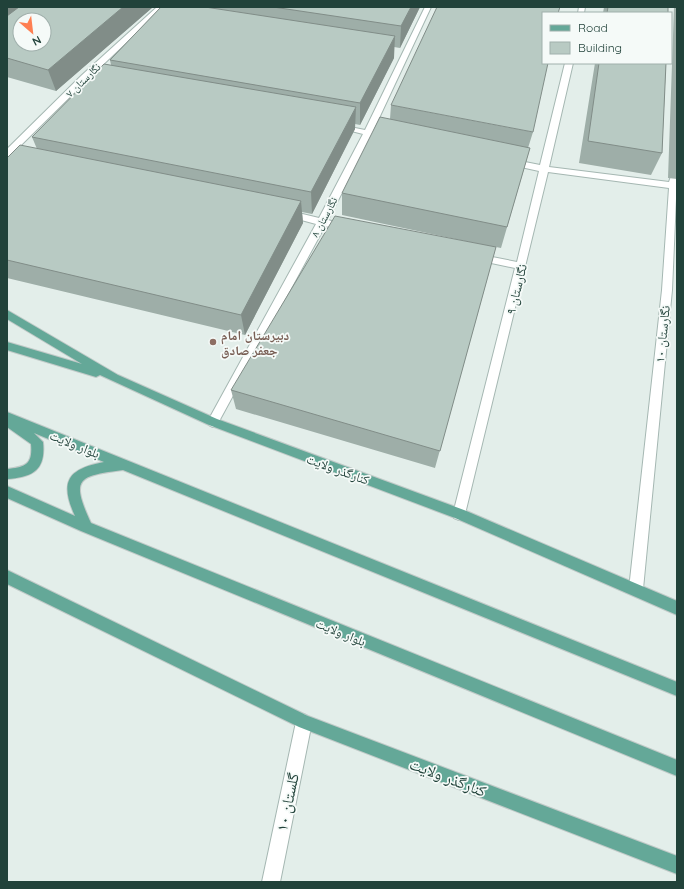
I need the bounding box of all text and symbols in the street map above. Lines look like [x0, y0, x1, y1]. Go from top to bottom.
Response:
north arrow [12, 12, 52, 52]
legend [542, 12, 672, 64]
text: Road [578, 20, 608, 35]
text: N [30, 33, 44, 49]
text: Building [578, 40, 622, 55]
street label: نگارستان ۷ [62, 60, 104, 100]
street label: نگارستان ۸ [308, 195, 340, 239]
street label: نگارستان ۹ [502, 262, 531, 316]
street label: نگارستان ۱۰ [651, 305, 674, 363]
place label: دبیرستان امام جعفر صادق [221, 327, 290, 359]
marker: دبیرستان امام جعفر صادق [208, 337, 218, 347]
street label: بلوار ولایت [47, 427, 102, 462]
street label: کنارگذر ولایت [304, 450, 372, 489]
street label: بلوار ولایت [313, 615, 368, 650]
street label: کنارگذر ولایت [407, 753, 490, 801]
street label: گلستان ۱۰ [271, 771, 304, 833]

